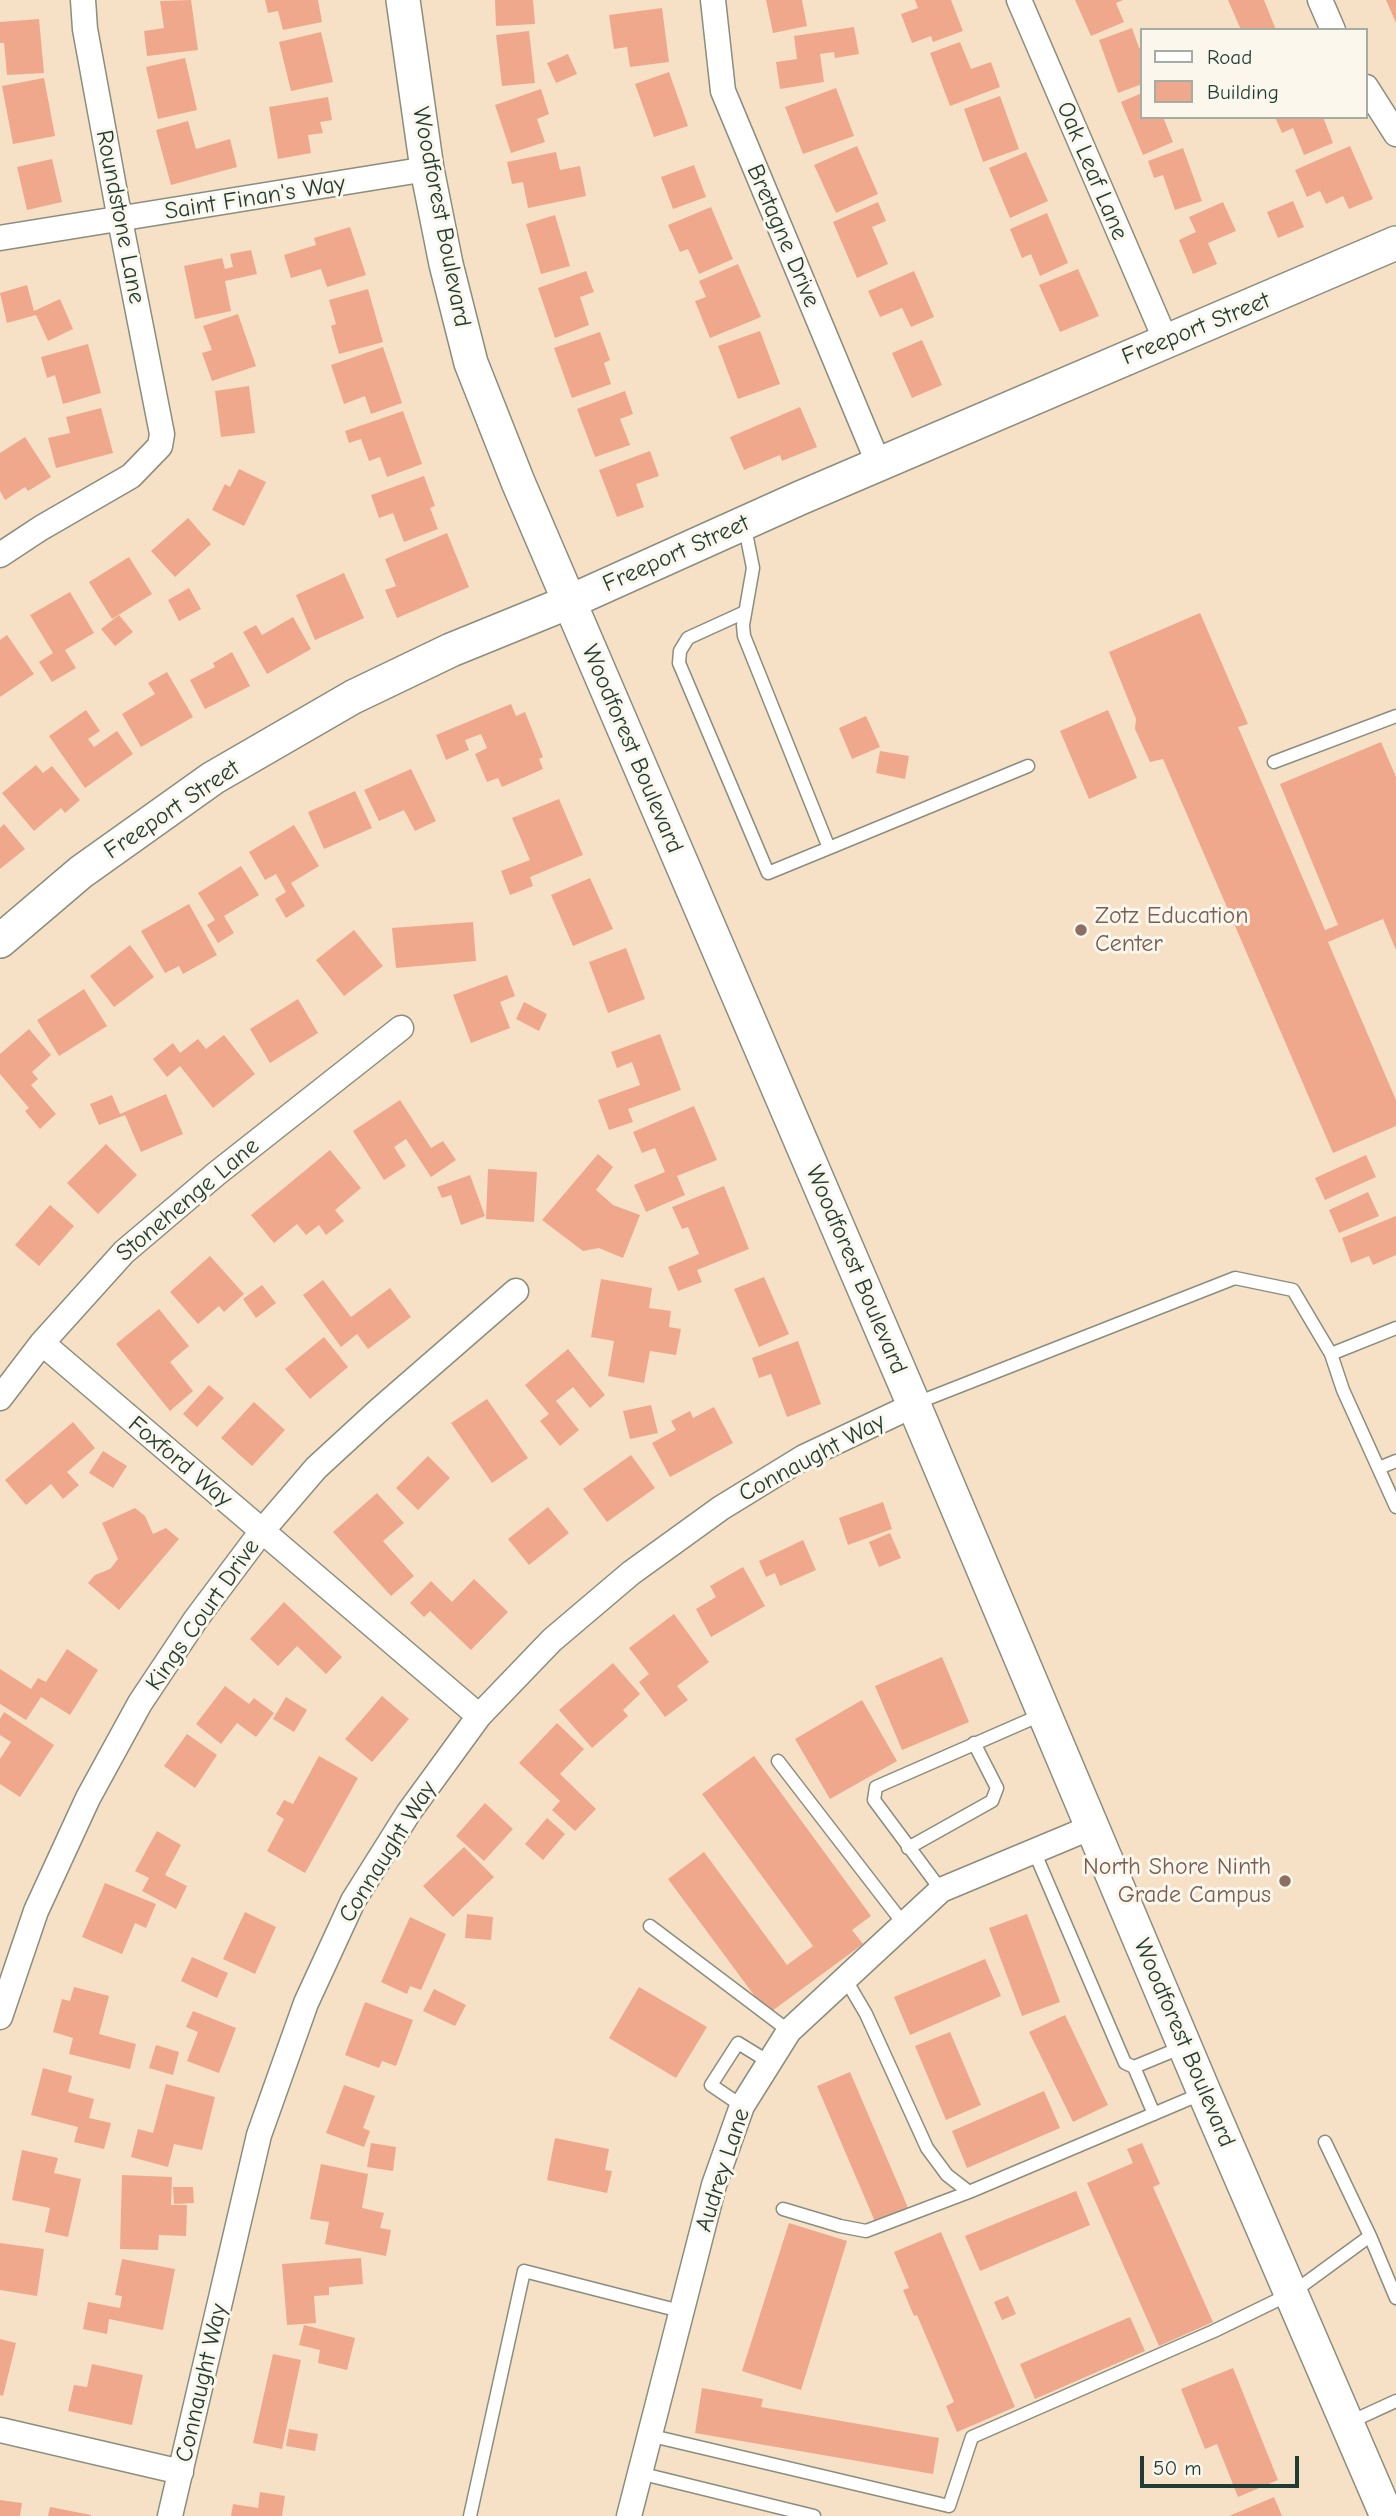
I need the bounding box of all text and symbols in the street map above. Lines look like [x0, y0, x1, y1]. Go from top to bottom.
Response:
legend [1140, 28, 1368, 119]
text: Road [1207, 45, 1252, 69]
text: Building [1207, 80, 1279, 104]
street label: Oak Leaf Lane [1050, 98, 1134, 244]
street label: Woodforest Boulevard [406, 105, 476, 329]
street label: Roundstone Lane [89, 128, 151, 306]
street label: Bretagne Drive [740, 160, 826, 312]
street label: Saint Finan's Way [163, 170, 347, 226]
street label: Freeport Street [1118, 286, 1274, 372]
street label: Freeport Street [598, 509, 754, 599]
street label: Woodforest Boulevard [575, 641, 689, 857]
street label: Freeport Street [99, 754, 245, 866]
place label: Zotz Education Center [1095, 902, 1248, 958]
marker: Zotz Education Center [1073, 922, 1089, 938]
street label: Stonehenge Lane [111, 1132, 265, 1268]
street label: Woodforest Boulevard [799, 1162, 913, 1378]
street label: Connaught Way [734, 1407, 890, 1509]
street label: Foxford Way [122, 1410, 238, 1514]
street label: Kings Court Drive [140, 1534, 266, 1696]
street label: Connaught Way [333, 1776, 443, 1928]
place label: North Shore Ninth Grade Campus [1083, 1853, 1271, 1909]
marker: North Shore Ninth Grade Campus [1277, 1873, 1293, 1889]
street label: Woodforest Boulevard [1127, 1935, 1241, 2151]
street label: Audrey Lane [690, 2105, 756, 2235]
street label: Connaught Way [170, 2301, 234, 2465]
scale bar [1144, 2442, 1303, 2486]
text: 50 m [1153, 2456, 1202, 2480]

